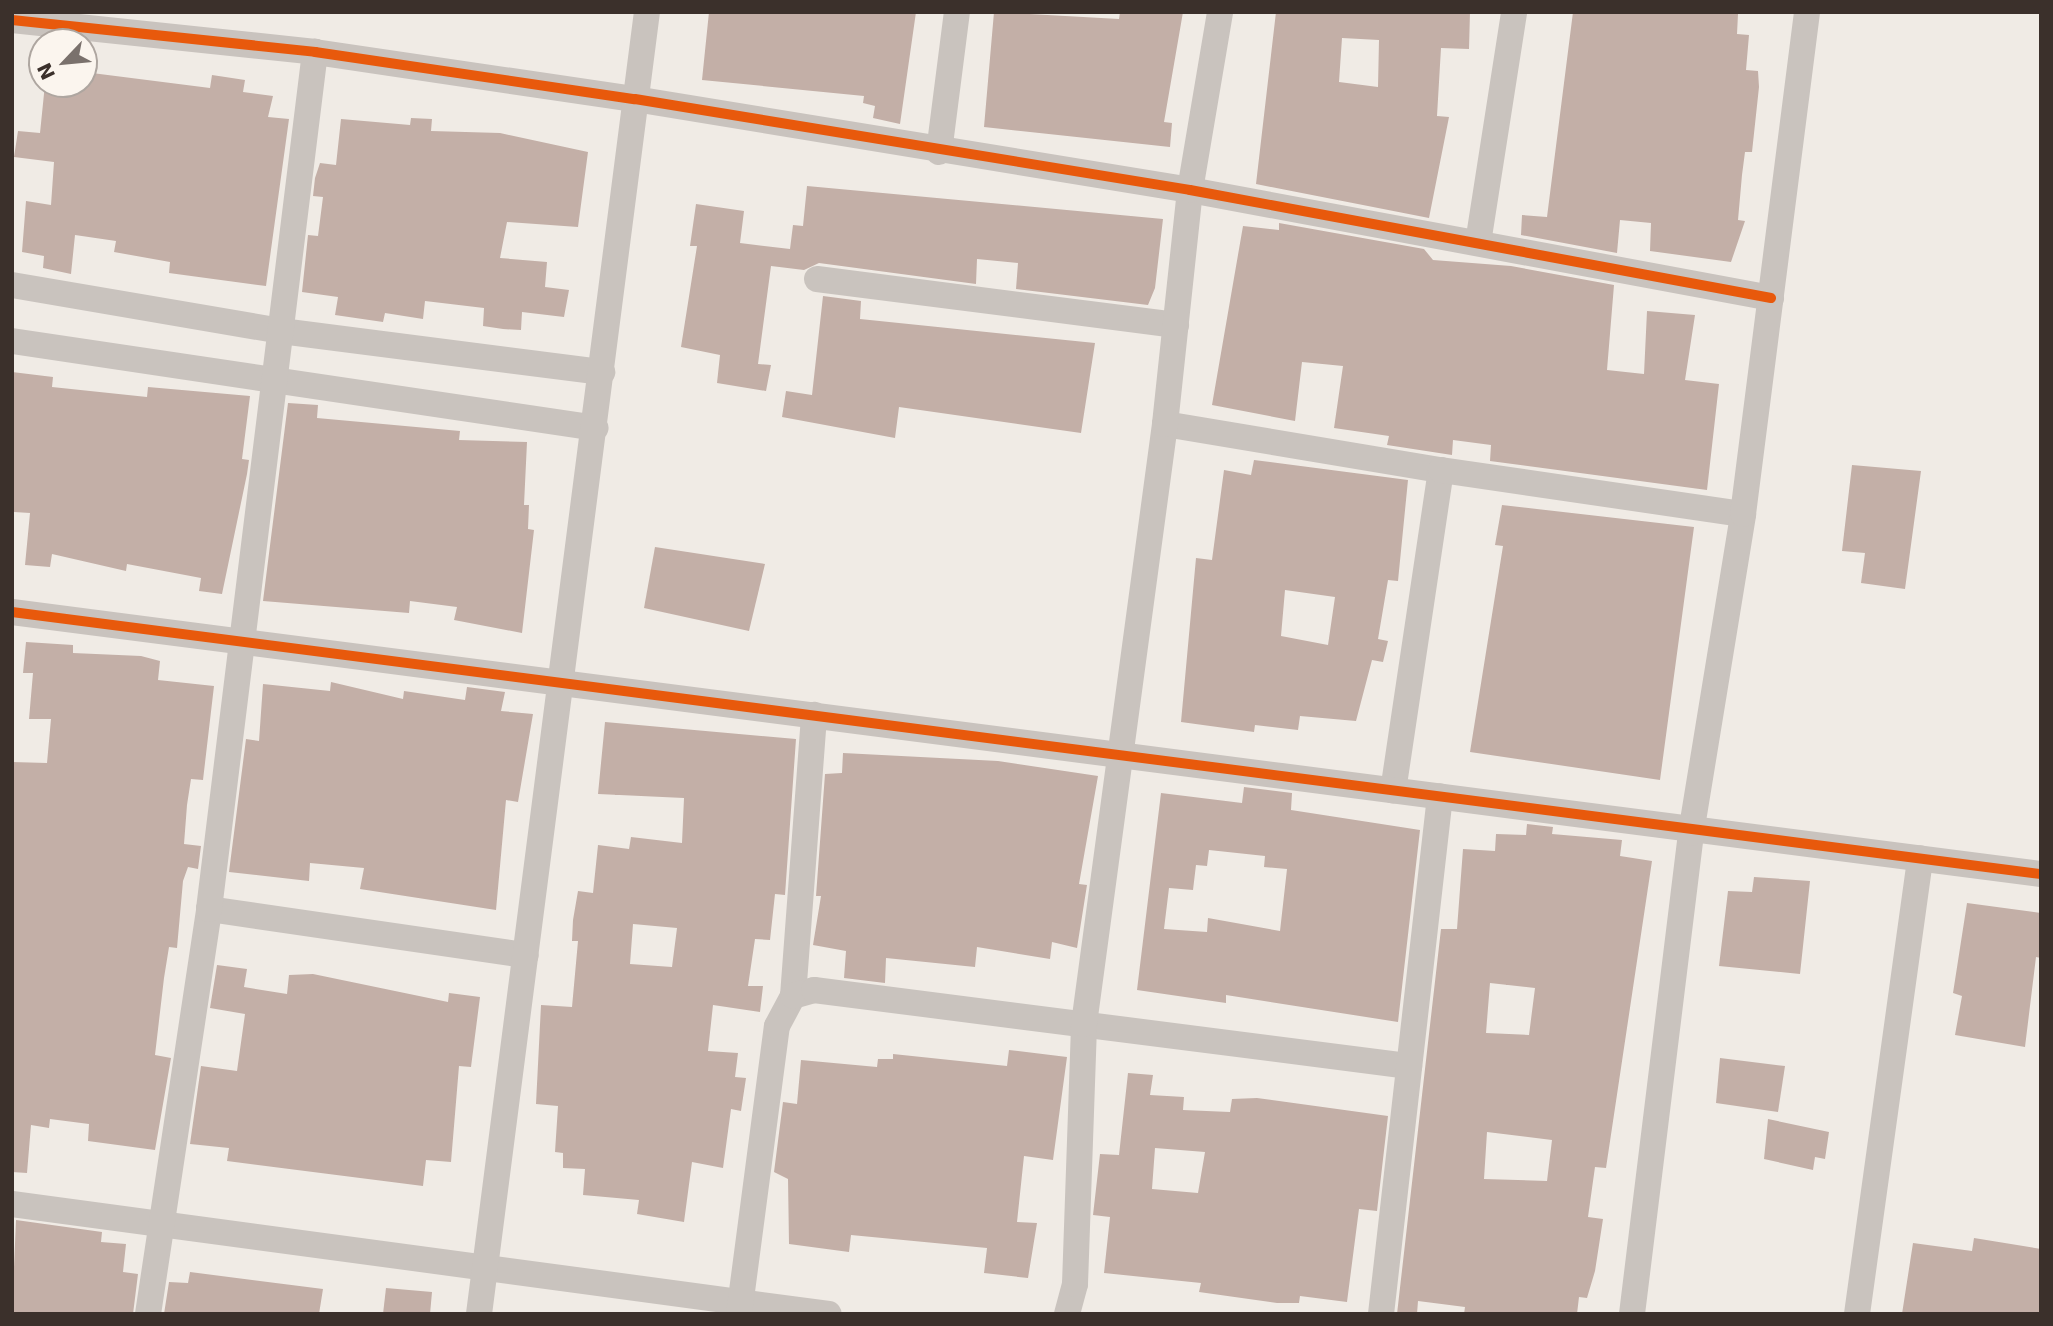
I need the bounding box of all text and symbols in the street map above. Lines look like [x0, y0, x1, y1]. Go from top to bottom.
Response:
north arrow [28, 28, 98, 98]
text: N [33, 59, 59, 83]

